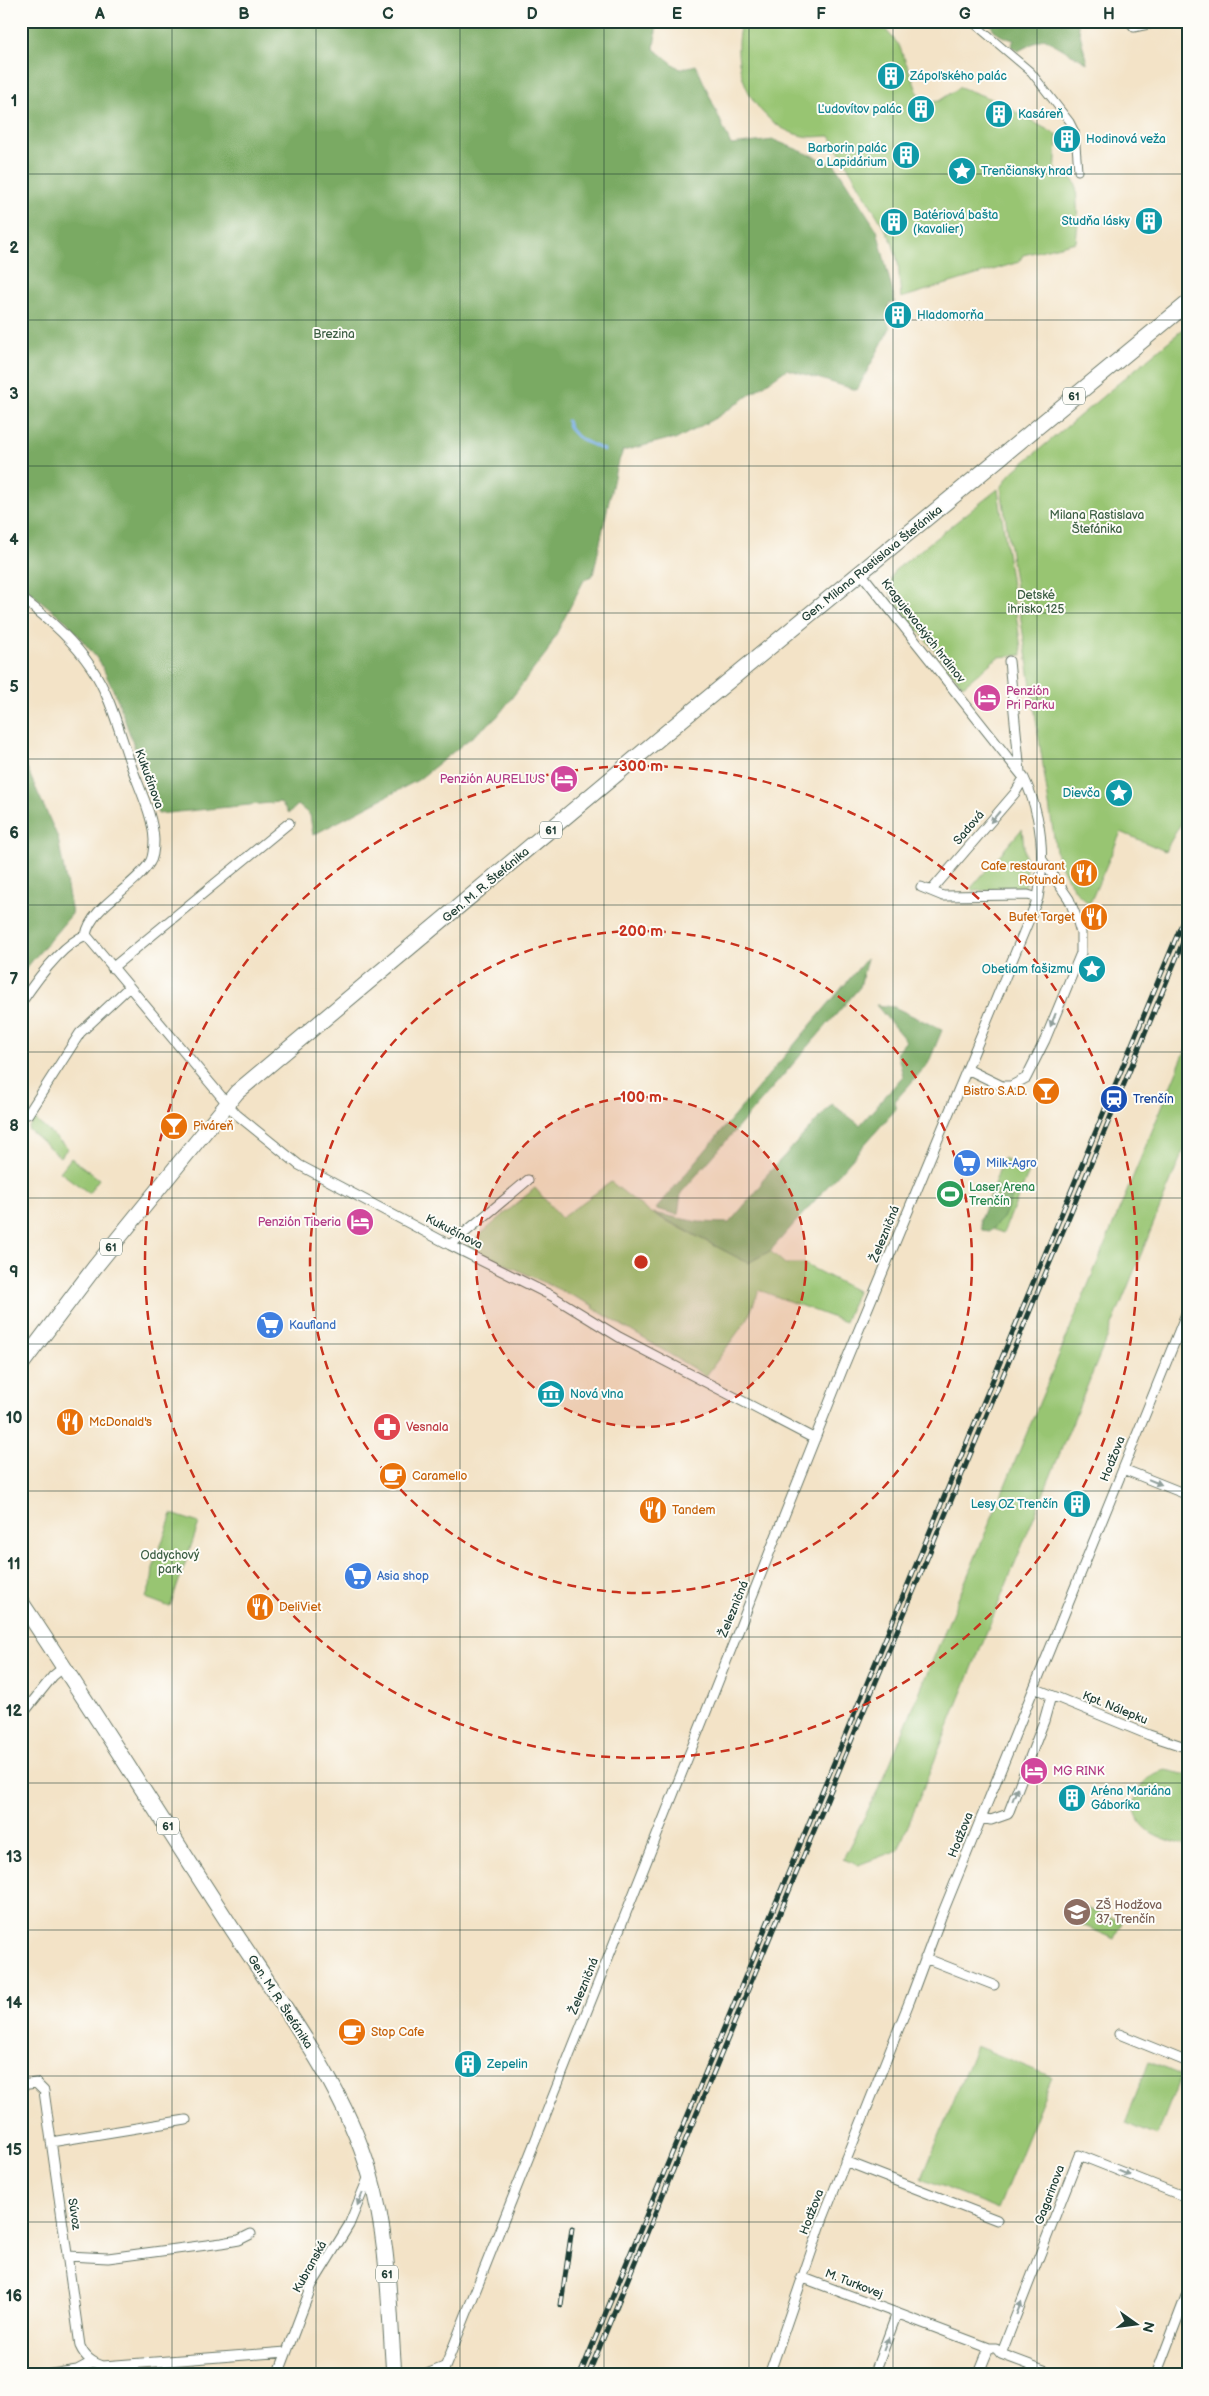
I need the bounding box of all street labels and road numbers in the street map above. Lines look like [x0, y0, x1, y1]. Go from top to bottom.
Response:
road number: 61 [1063, 388, 1085, 404]
street label: Gen. Milana Rastislava Štefánika [798, 502, 946, 625]
street label: Kragujevackých hrdinov [878, 576, 968, 686]
street label: Kukučínova [131, 747, 167, 811]
street label: Sadová [950, 808, 988, 848]
road number: 61 [540, 822, 562, 838]
street label: Gen. M. R. Štefánika [439, 843, 533, 926]
street label: Železničná [866, 1203, 903, 1265]
street label: Kukučínova [423, 1211, 485, 1253]
road number: 61 [100, 1238, 122, 1256]
street label: Hodžova [1097, 1434, 1129, 1484]
street label: Železničná [715, 1578, 752, 1640]
street label: Kpt. Nálepku [1080, 1688, 1150, 1728]
street label: Hodžova [945, 1810, 977, 1860]
road number: 61 [157, 1818, 179, 1834]
street label: Gen. M. R. Štefánika [244, 1952, 317, 2052]
street label: Železničná [565, 1955, 602, 2017]
street label: Gagarinova [1032, 2163, 1068, 2227]
street label: Hodžova [796, 2187, 828, 2237]
street label: Súvoz [64, 2197, 84, 2231]
street label: Kubranská [290, 2238, 330, 2296]
road number: 61 [376, 2266, 398, 2282]
street label: M. Turkovej [823, 2266, 885, 2302]

